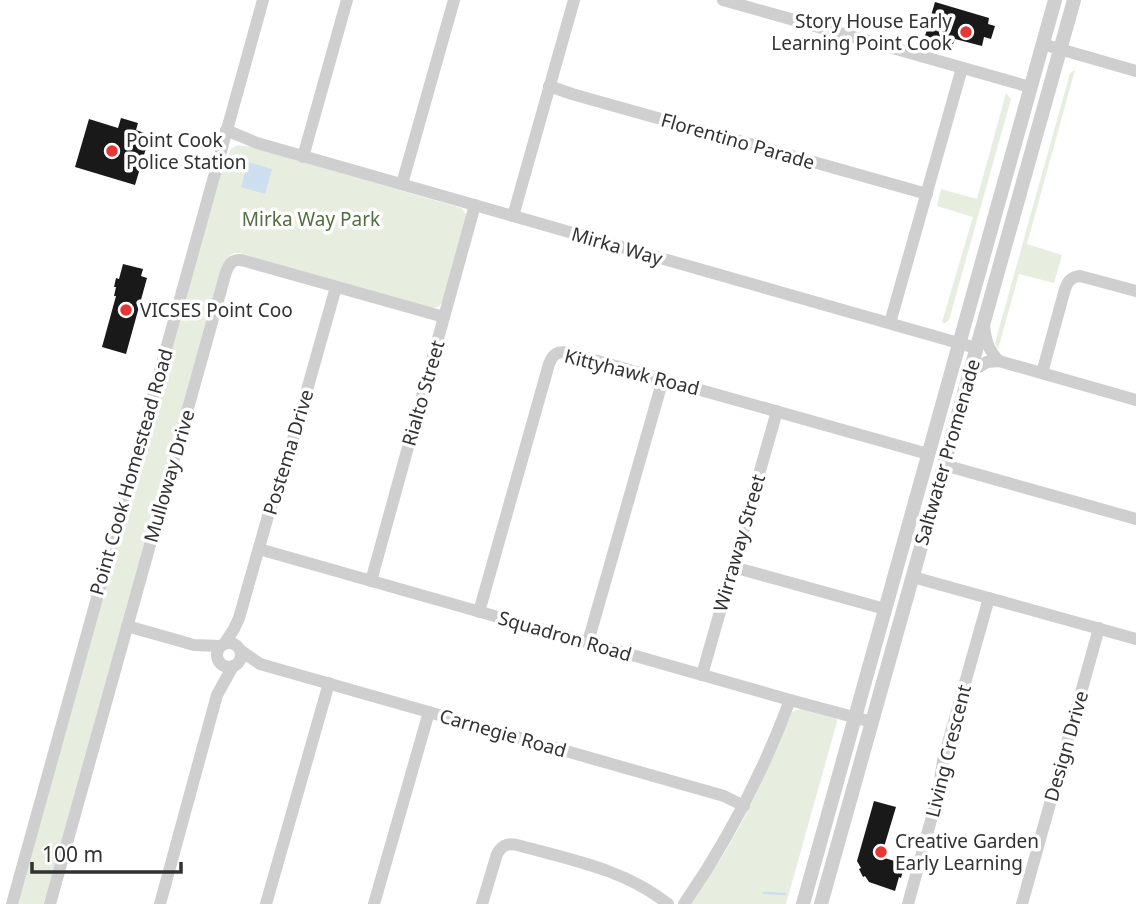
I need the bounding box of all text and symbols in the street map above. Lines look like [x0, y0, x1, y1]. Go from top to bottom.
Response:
place label: Story House Early Learning Point Cook [771, 8, 952, 56]
marker: Story House Early Learning Point Cook [958, 24, 974, 40]
street label: Florentino Parade [658, 107, 818, 175]
place label: Point Cook Police Station [126, 127, 247, 175]
marker: Point Cook Police Station [104, 143, 120, 159]
park label: Mirka Way Park [242, 206, 380, 232]
street label: Mirka Way [569, 221, 666, 271]
place label: VICSES Point Coo [140, 297, 293, 323]
marker: VICSES Point Coo [118, 302, 134, 318]
street label: Rialto Street [396, 337, 451, 449]
street label: Kittyhawk Road [562, 343, 702, 401]
street label: Point Cook Homestead Road [83, 346, 179, 598]
street label: Saltwater Promenade [908, 356, 986, 548]
street label: Postema Drive [257, 386, 319, 518]
street label: Mulloway Drive [138, 407, 200, 545]
street label: Wirraway Street [707, 471, 771, 615]
street label: Squadron Road [495, 605, 635, 667]
street label: Living Crescent [919, 682, 977, 820]
street label: Design Drive [1038, 688, 1094, 804]
street label: Carnegie Road [437, 702, 569, 764]
place label: Creative Garden Early Learning [895, 828, 1039, 876]
scale bar [32, 830, 180, 874]
text: 100 m [42, 840, 103, 868]
marker: Creative Garden Early Learning [873, 844, 889, 860]

